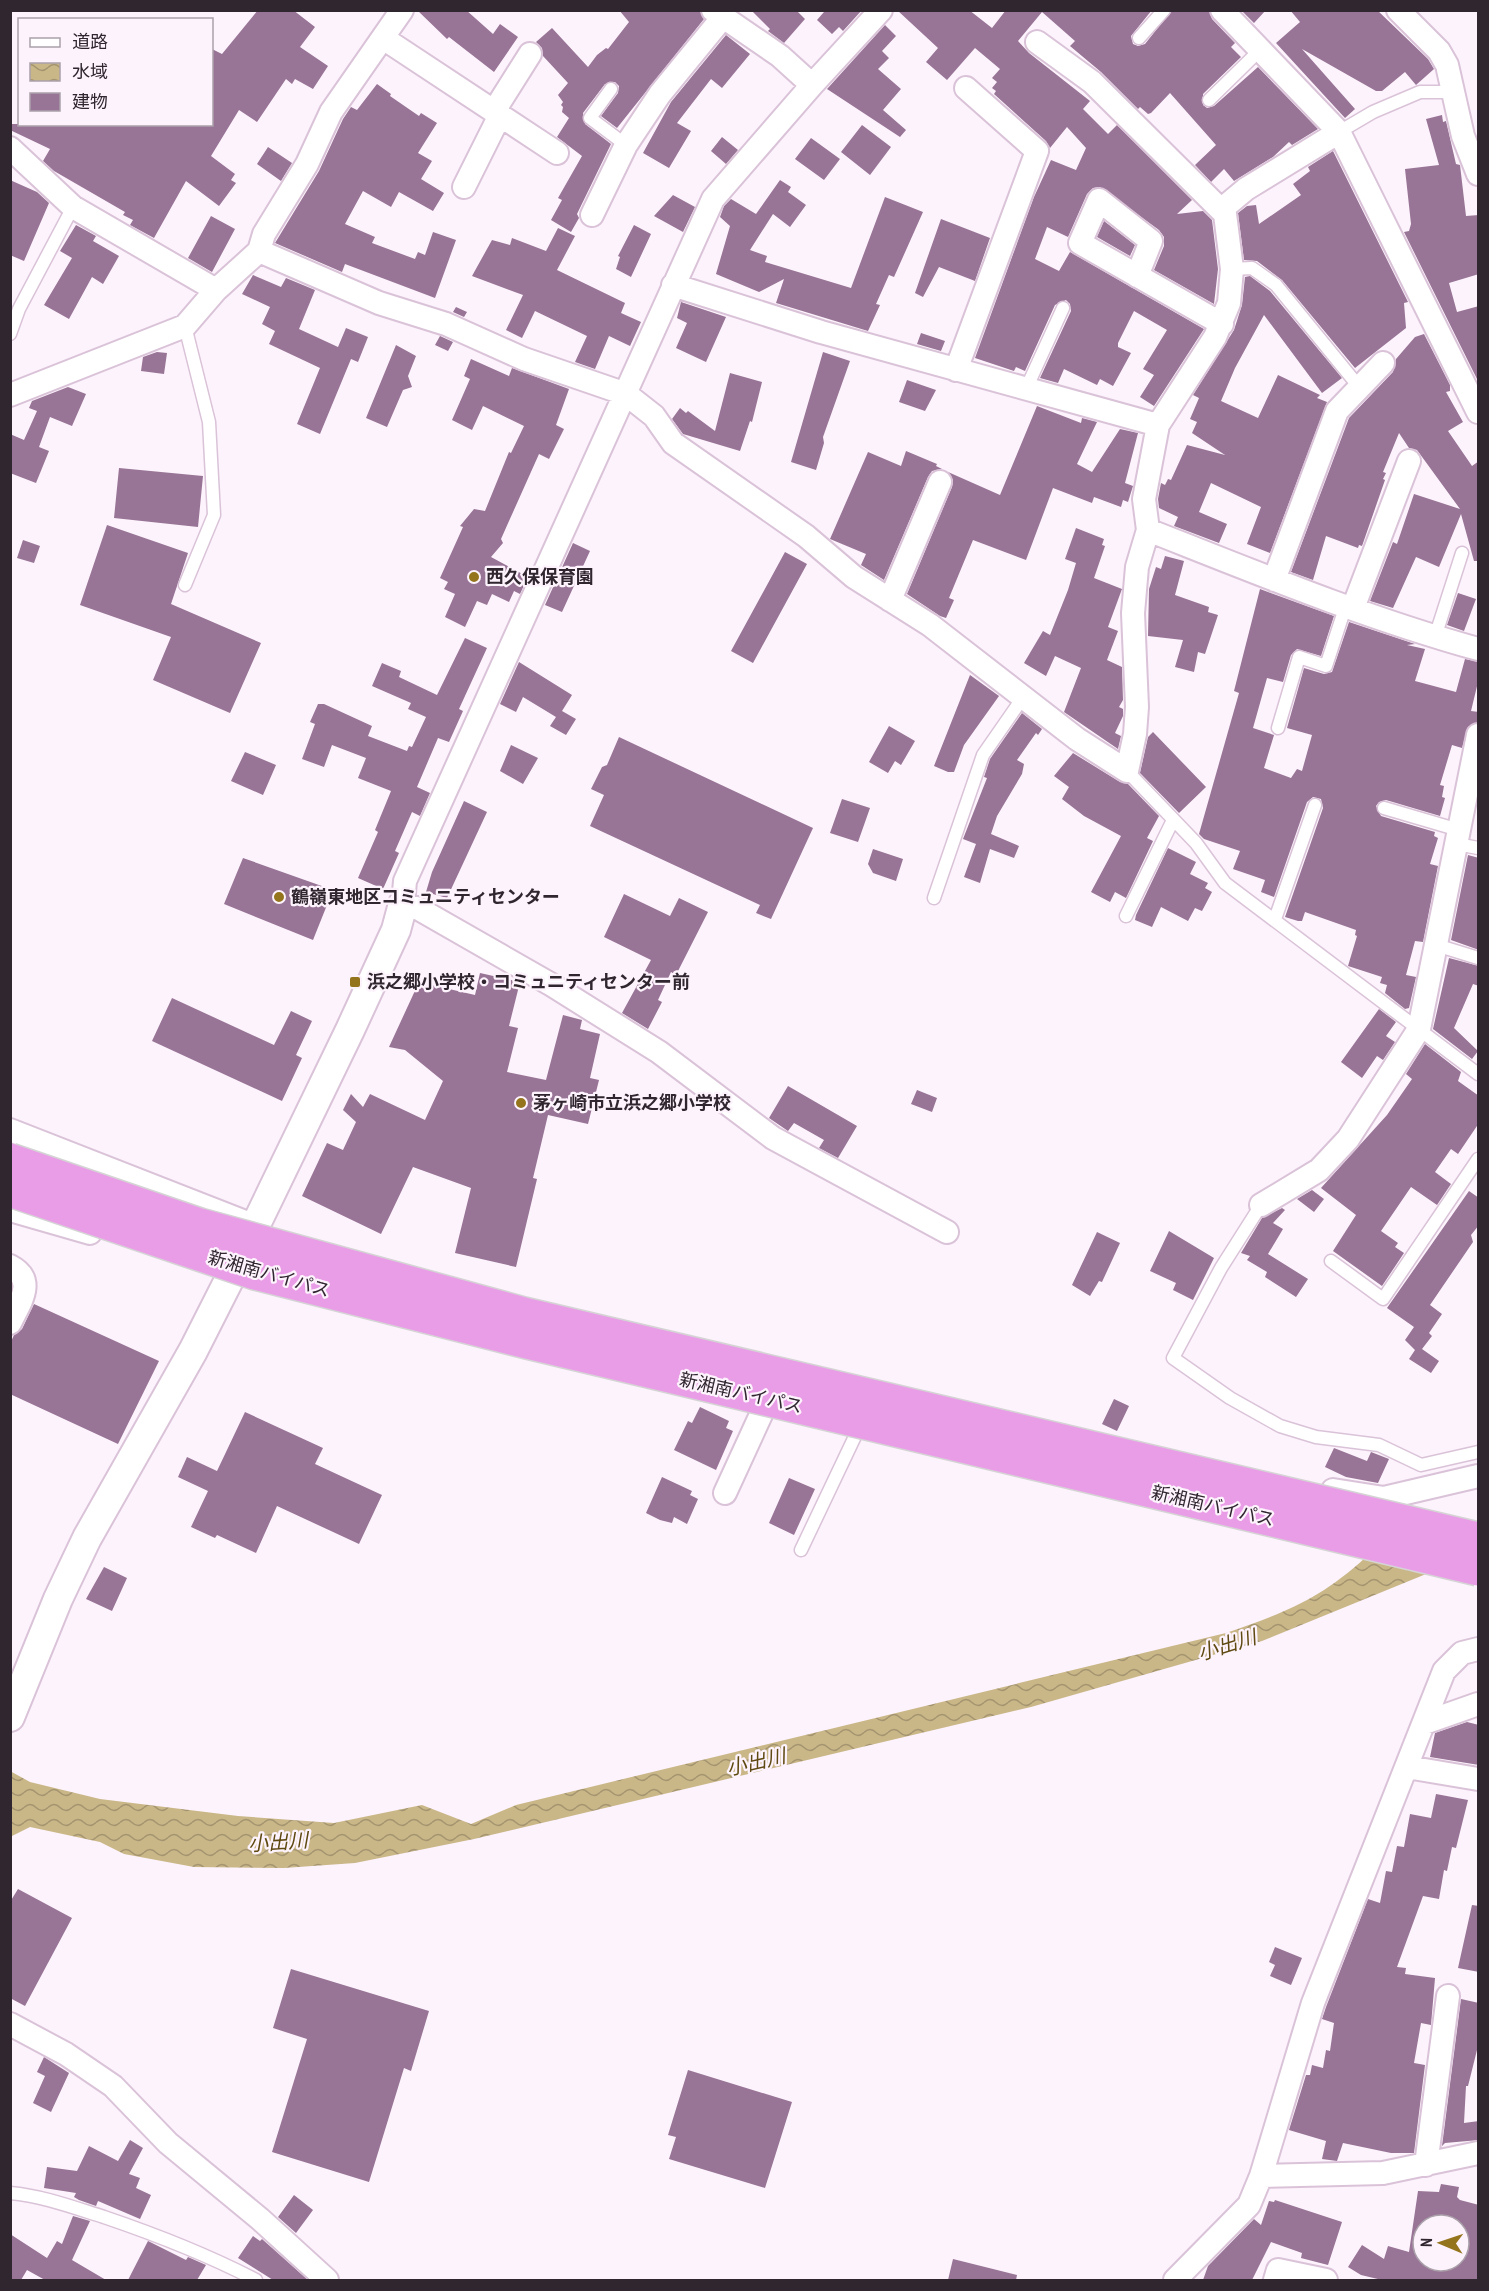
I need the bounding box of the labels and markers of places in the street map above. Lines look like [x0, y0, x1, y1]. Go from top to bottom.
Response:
place label: 西久保保育園 [486, 565, 594, 588]
marker: 西久保保育園 [467, 570, 481, 584]
place label: 鶴嶺東地区コミュニティセンター [291, 885, 560, 908]
marker: 鶴嶺東地区コミュニティセンター [272, 890, 286, 904]
place label: 浜之郷小学校・コミュニティセンター前 [367, 970, 690, 993]
marker: 浜之郷小学校・コミュニティセンター前 [348, 975, 362, 989]
place label: 茅ヶ崎市立浜之郷小学校 [533, 1091, 731, 1114]
marker: 茅ヶ崎市立浜之郷小学校 [514, 1096, 528, 1110]

